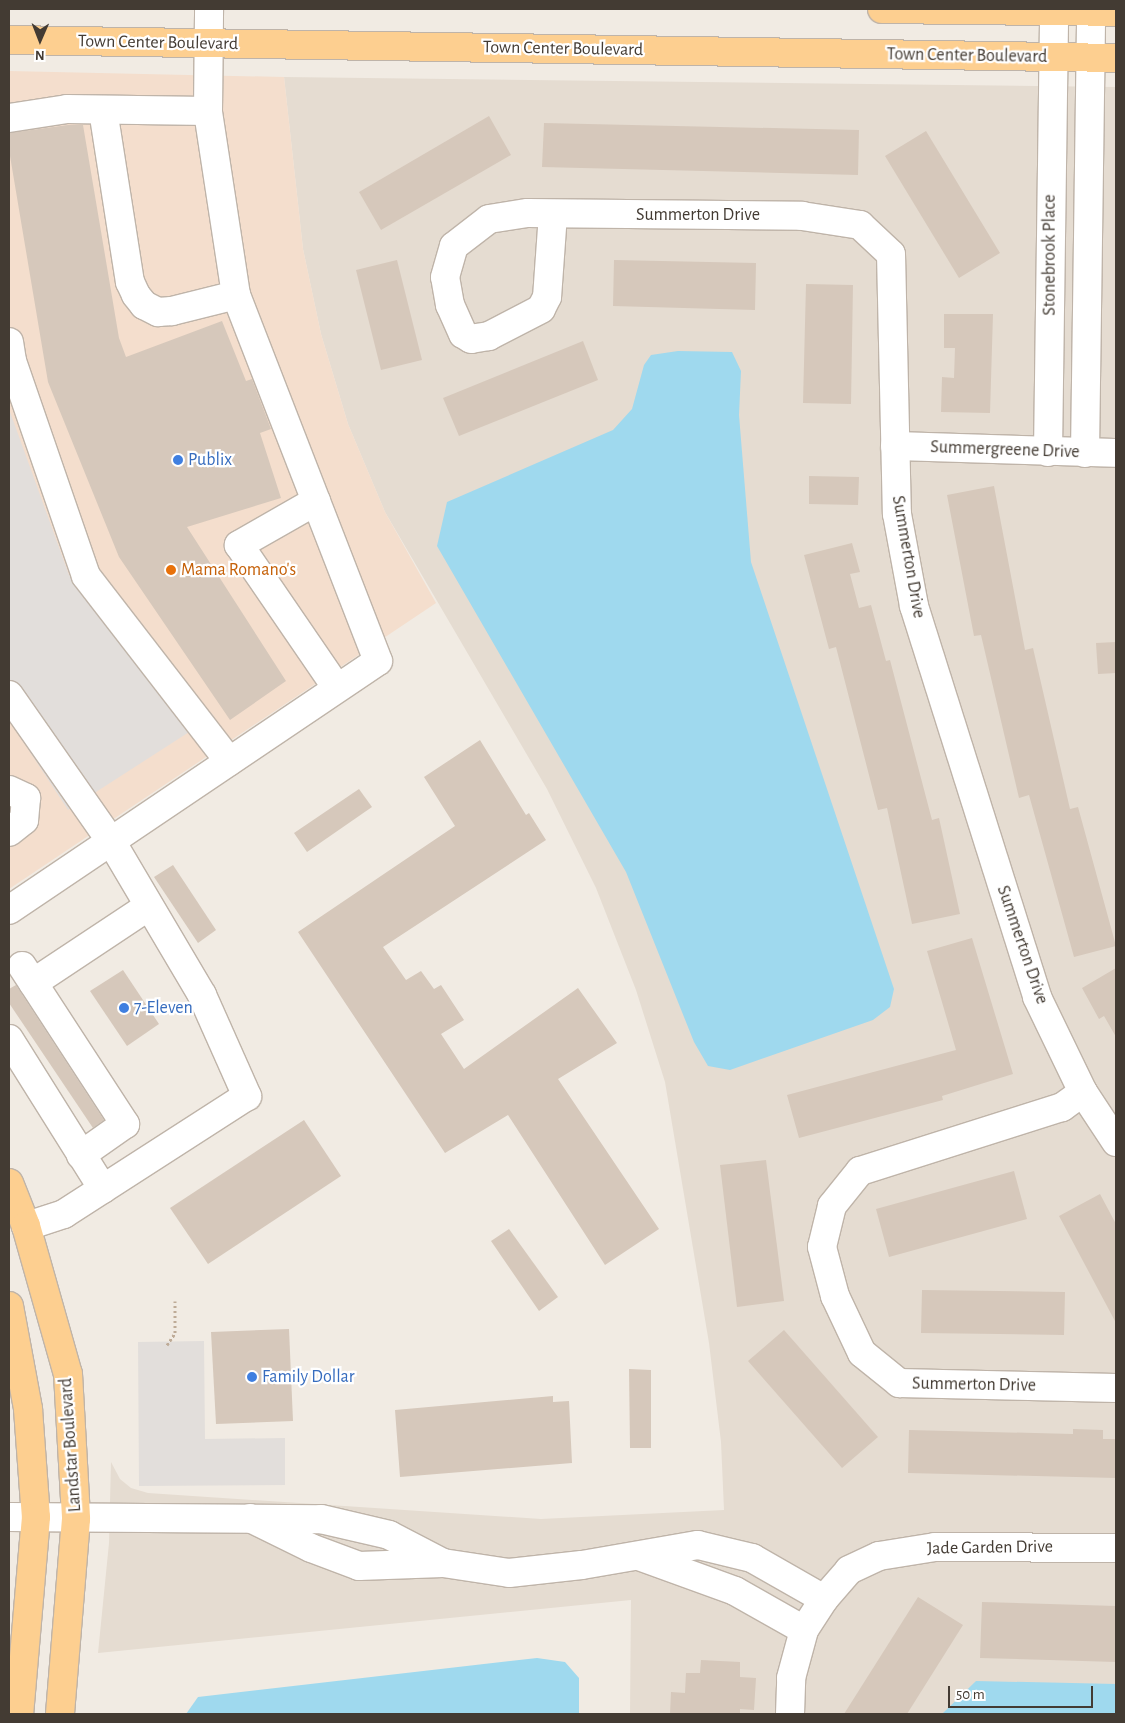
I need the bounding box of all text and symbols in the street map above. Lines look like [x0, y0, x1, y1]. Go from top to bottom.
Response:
north arrow [15, 15, 65, 65]
street label: Town Center Boulevard [78, 31, 238, 55]
street label: Town Center Boulevard [483, 37, 643, 61]
street label: Town Center Boulevard [887, 44, 1047, 68]
text: N [35, 48, 45, 62]
street label: Stonebrook Place [1039, 194, 1061, 316]
street label: Summerton Drive [636, 204, 760, 226]
street label: Summergreene Drive [930, 437, 1080, 463]
place label: Publix [188, 449, 232, 471]
marker: Publix [172, 454, 184, 466]
street label: Summerton Drive [887, 494, 929, 620]
place label: Mama Romano's [181, 559, 296, 581]
marker: Mama Romano's [165, 564, 177, 576]
street label: Summerton Drive [992, 883, 1052, 1007]
place label: 7-Eleven [134, 997, 193, 1019]
marker: 7-Eleven [118, 1002, 130, 1014]
place label: Family Dollar [262, 1366, 355, 1388]
marker: Family Dollar [246, 1371, 258, 1383]
street label: Summerton Drive [912, 1373, 1036, 1397]
street label: Landstar Boulevard [56, 1377, 86, 1513]
street label: Jade Garden Drive [927, 1536, 1053, 1560]
scale bar [950, 1676, 1095, 1708]
text: 50 m [956, 1687, 985, 1702]

